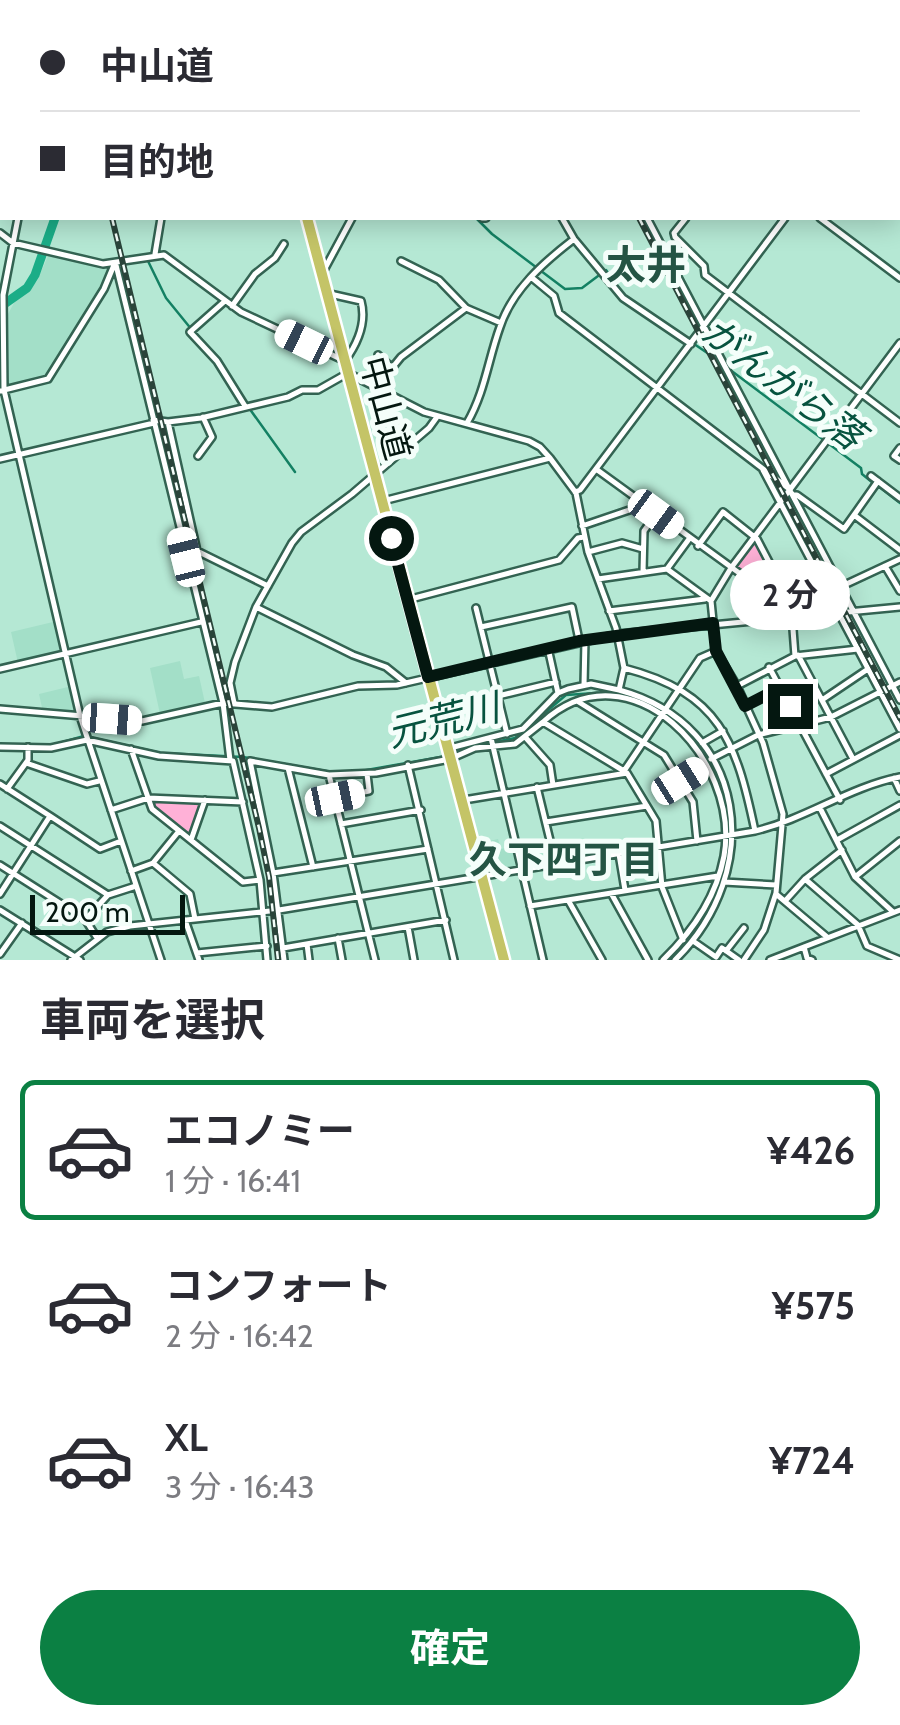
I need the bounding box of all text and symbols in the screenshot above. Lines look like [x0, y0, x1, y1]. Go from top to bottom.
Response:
text: 中山道 [100, 42, 214, 89]
text: 目的地 [100, 138, 214, 185]
district label: 太井 [606, 240, 686, 289]
water label: がんがら落 [693, 307, 878, 463]
car [270, 315, 338, 369]
street label: 中山道 [352, 352, 420, 464]
car [623, 484, 689, 544]
route start [369, 516, 414, 561]
car [164, 524, 208, 590]
callout: 2 分 [730, 561, 850, 631]
text: 2 分 [762, 575, 818, 614]
water label: 元荒川 [382, 682, 508, 757]
route end [768, 684, 813, 729]
car [81, 702, 143, 736]
car [647, 752, 713, 810]
car [303, 777, 367, 819]
district label: 久下四丁目 [469, 836, 659, 883]
scale bar [30, 890, 185, 934]
text: 200 m [45, 895, 130, 929]
text: 車両を選択 [40, 993, 265, 1047]
icon: car [45, 1105, 135, 1195]
text: エコノミー [165, 1107, 355, 1154]
text: ¥426 [767, 1127, 855, 1174]
text: 1 分 · 16:41 [165, 1161, 301, 1200]
icon: car [45, 1260, 135, 1350]
text: コンフォート [165, 1262, 392, 1309]
text: ¥575 [772, 1282, 855, 1329]
text: 2 分 · 16:42 [165, 1316, 314, 1355]
text: XL [165, 1414, 208, 1461]
icon: car [45, 1415, 135, 1505]
text: ¥724 [769, 1437, 855, 1484]
text: 3 分 · 16:43 [165, 1467, 315, 1506]
button: 確定 [40, 1590, 860, 1705]

